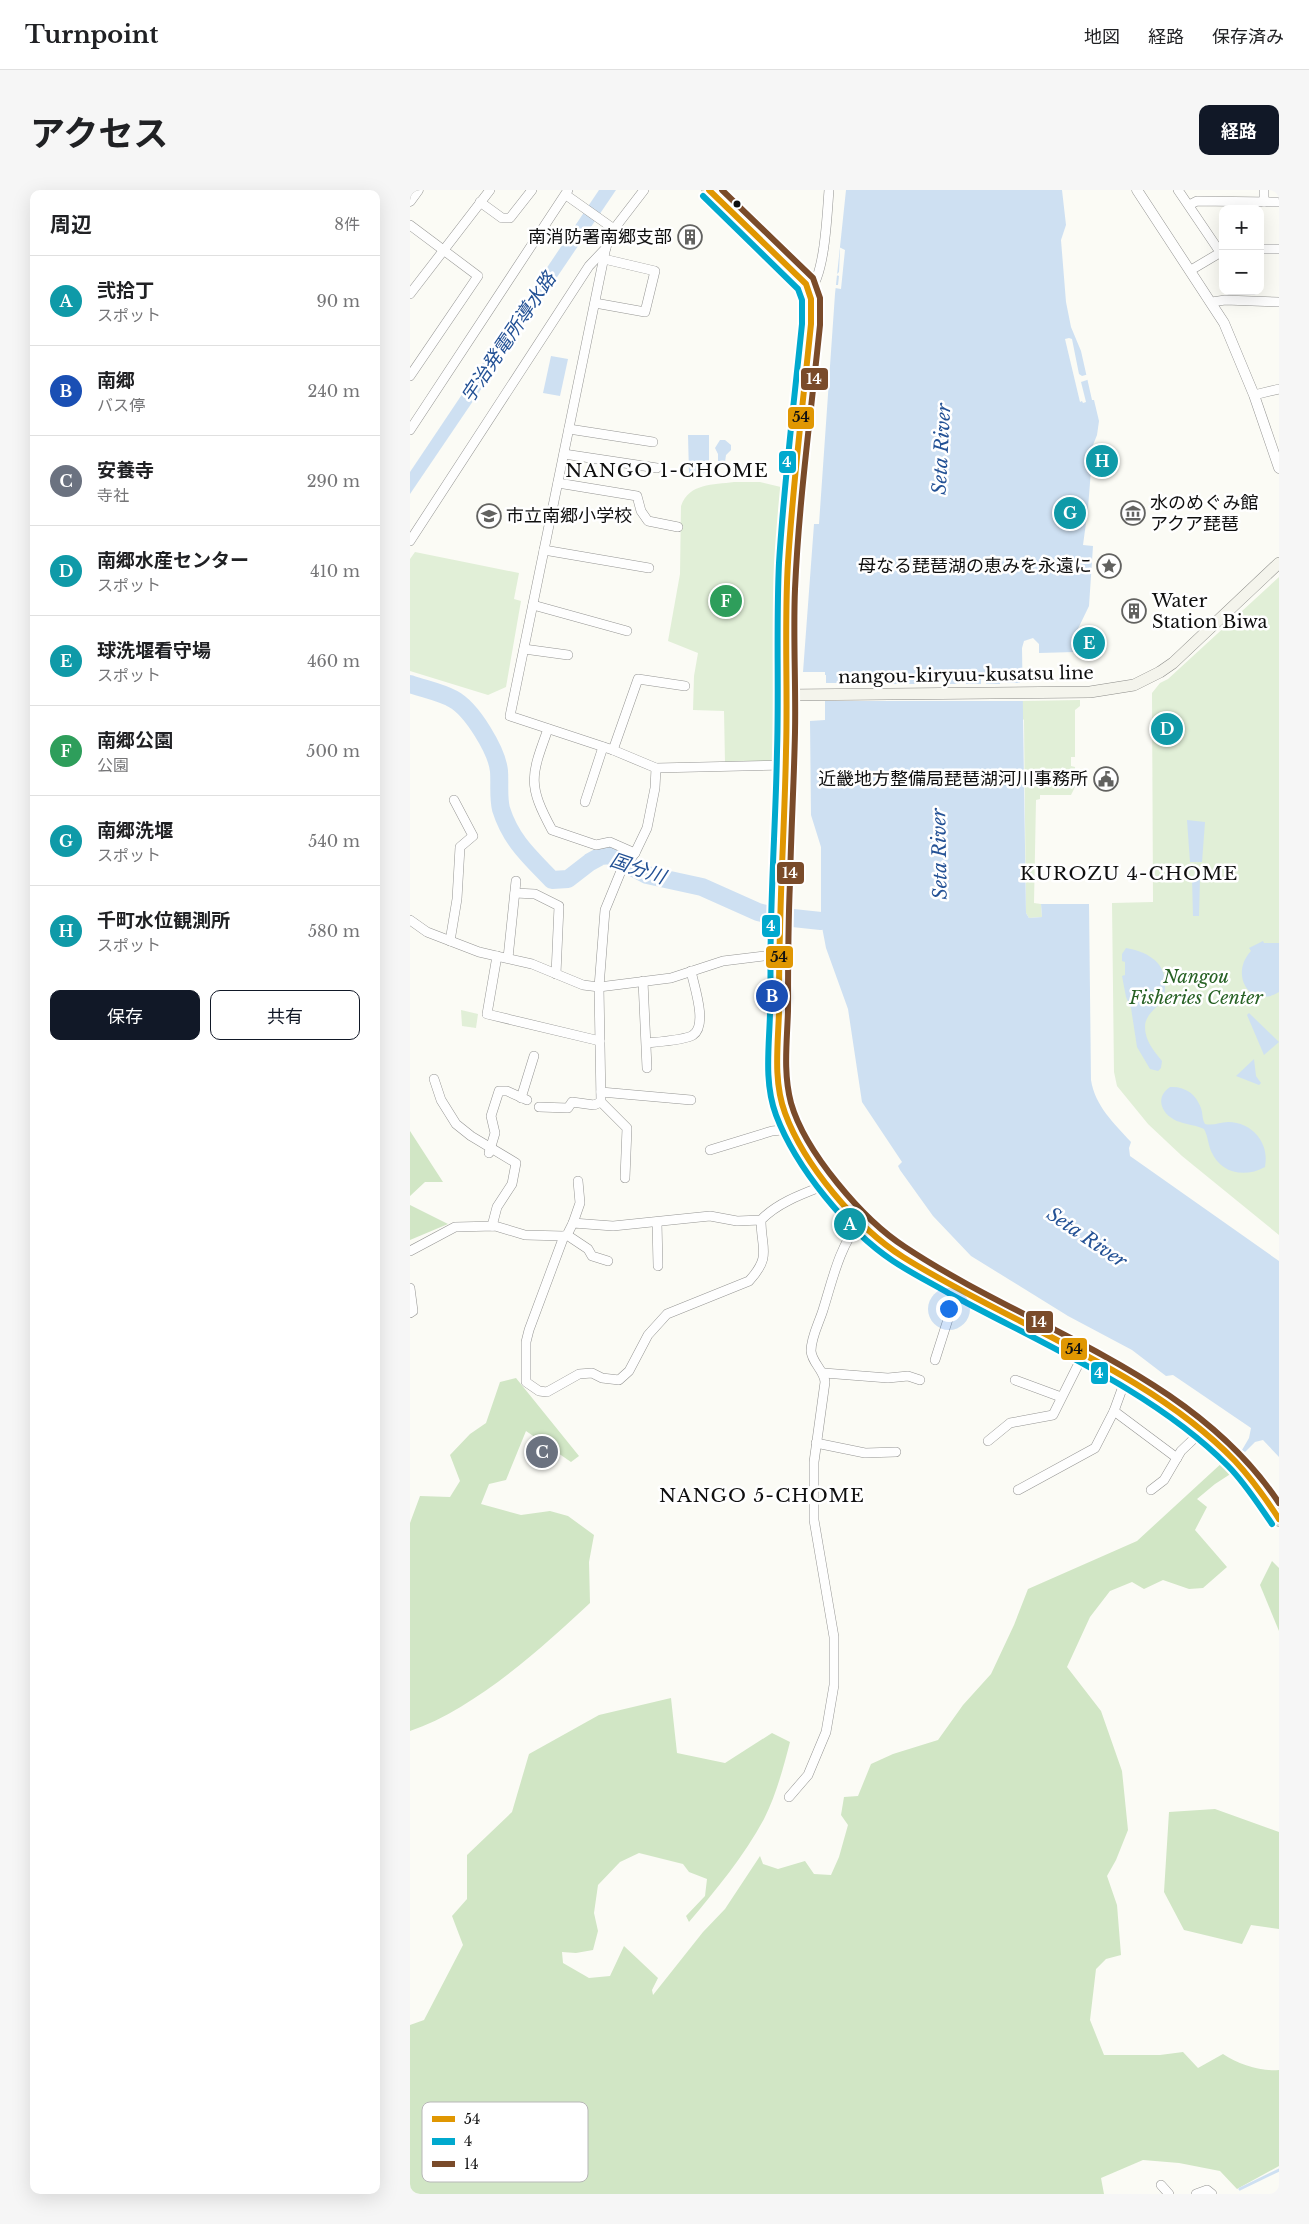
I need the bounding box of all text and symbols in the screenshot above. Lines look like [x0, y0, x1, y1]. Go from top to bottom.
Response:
text: Turnpoint [25, 20, 158, 49]
text: 地図 [1084, 26, 1120, 48]
text: 経路 [1148, 26, 1184, 48]
text: 保存済み [1212, 26, 1284, 48]
button: 経路 [1199, 105, 1279, 155]
text: アクセス [30, 112, 168, 155]
unlabelled marker [732, 199, 742, 209]
map controls [1219, 205, 1264, 295]
button: + [1219, 205, 1264, 250]
text: 周辺 [50, 212, 92, 238]
text: 8件 [334, 214, 360, 234]
building icon: 南消防署南郷支部 [677, 224, 703, 250]
place label: 南消防署南郷支部 [528, 226, 672, 248]
button: − [1219, 250, 1264, 295]
water label: 宇治発電所導水路 [456, 266, 562, 407]
text: 弐拾丁 [97, 279, 154, 302]
text: A [60, 291, 72, 311]
text: 90 m [317, 291, 360, 311]
text: スポット [97, 305, 161, 325]
line badge: 14 [800, 367, 829, 391]
text: 南郷 [97, 369, 135, 392]
text: 14 [806, 370, 822, 388]
text: B [60, 381, 72, 401]
text: 240 m [308, 381, 360, 401]
text: バス停 [97, 395, 145, 415]
water label: Seta River [928, 402, 955, 495]
line badge: 54 [787, 406, 815, 430]
text: 54 [792, 408, 810, 426]
pin: H [1086, 442, 1118, 480]
line badge: 4 [778, 450, 797, 474]
text: 4 [782, 453, 792, 471]
text: 安養寺 [97, 459, 154, 482]
district label: NANGO 1-CHOME [565, 459, 769, 482]
text: C [59, 471, 73, 491]
text: 290 m [307, 471, 360, 491]
text: 寺社 [97, 485, 129, 505]
place label: 水のめぐみ館 アクア琵琶 [1150, 492, 1259, 535]
pin: G [1054, 494, 1086, 532]
museum icon: 水のめぐみ館 アクア琵琶 [1120, 500, 1146, 526]
school or university icon: 市立南郷小学校 [476, 503, 502, 529]
place label: 市立南郷小学校 [506, 505, 632, 527]
text: 南郷水産センター [97, 549, 249, 572]
place icon: 母なる琵琶湖の恵みを永遠に [1096, 553, 1122, 579]
place label: 母なる琵琶湖の恵みを永遠に [858, 555, 1092, 577]
text: D [59, 561, 73, 581]
text: 410 m [310, 561, 360, 581]
text: スポット [97, 575, 161, 595]
pin: F [710, 582, 742, 620]
place label: Water Station Biwa [1151, 590, 1268, 633]
building icon: Water Station Biwa [1121, 598, 1147, 624]
pin: E [1073, 624, 1105, 662]
text: 球洗堰看守場 [97, 639, 211, 662]
text: E [60, 651, 72, 671]
text: 460 m [307, 651, 360, 671]
street label: nangou-kiryuu-kusatsu line [838, 662, 1094, 688]
text: スポット [97, 665, 161, 685]
pin: D [1151, 710, 1183, 748]
text: 南郷公園 [97, 729, 173, 752]
text: F [60, 741, 72, 761]
text: 500 m [306, 741, 360, 761]
text: 公園 [97, 755, 129, 775]
public building icon: 近畿地方整備局琵琶湖河川事務所 [1093, 766, 1119, 792]
place label: 近畿地方整備局琵琶湖河川事務所 [818, 768, 1088, 790]
water label: Seta River [927, 807, 952, 900]
text: 南郷洗堰 [97, 819, 173, 842]
text: G [59, 831, 73, 851]
text: 540 m [308, 831, 360, 851]
text: スポット [97, 845, 161, 865]
water label: 国分川 [607, 848, 670, 889]
line badge: 14 [776, 861, 805, 885]
district label: KUROZU 4-CHOME [1020, 862, 1238, 885]
text: 14 [782, 864, 798, 882]
text: 千町水位観測所 [97, 909, 230, 932]
line badge: 4 [761, 914, 781, 938]
text: 4 [766, 917, 776, 935]
text: H [58, 921, 74, 941]
text: 580 m [308, 921, 360, 941]
text: スポット [97, 935, 161, 955]
line badge: 54 [765, 945, 794, 969]
text: 54 [770, 948, 788, 966]
park label: Nangou Fisheries Center [1128, 966, 1263, 1009]
pin: B [756, 977, 788, 1015]
button: 保存 [50, 990, 200, 1040]
button: 共有 [210, 990, 360, 1040]
water label: Seta River [1042, 1202, 1132, 1273]
pin: A [834, 1205, 866, 1243]
your location [936, 1296, 962, 1322]
line badge: 14 [1025, 1310, 1054, 1334]
text: 14 [1031, 1313, 1047, 1331]
line badge: 54 [1060, 1337, 1088, 1361]
text: 54 [1065, 1340, 1083, 1358]
line badge: 4 [1090, 1361, 1109, 1385]
text: 4 [1094, 1364, 1104, 1382]
pin: C [526, 1433, 558, 1471]
district label: NANGO 5-CHOME [659, 1484, 865, 1507]
legend [422, 2102, 588, 2182]
text: 54 [464, 2110, 480, 2128]
text: 4 [464, 2132, 472, 2150]
text: 14 [464, 2155, 478, 2173]

